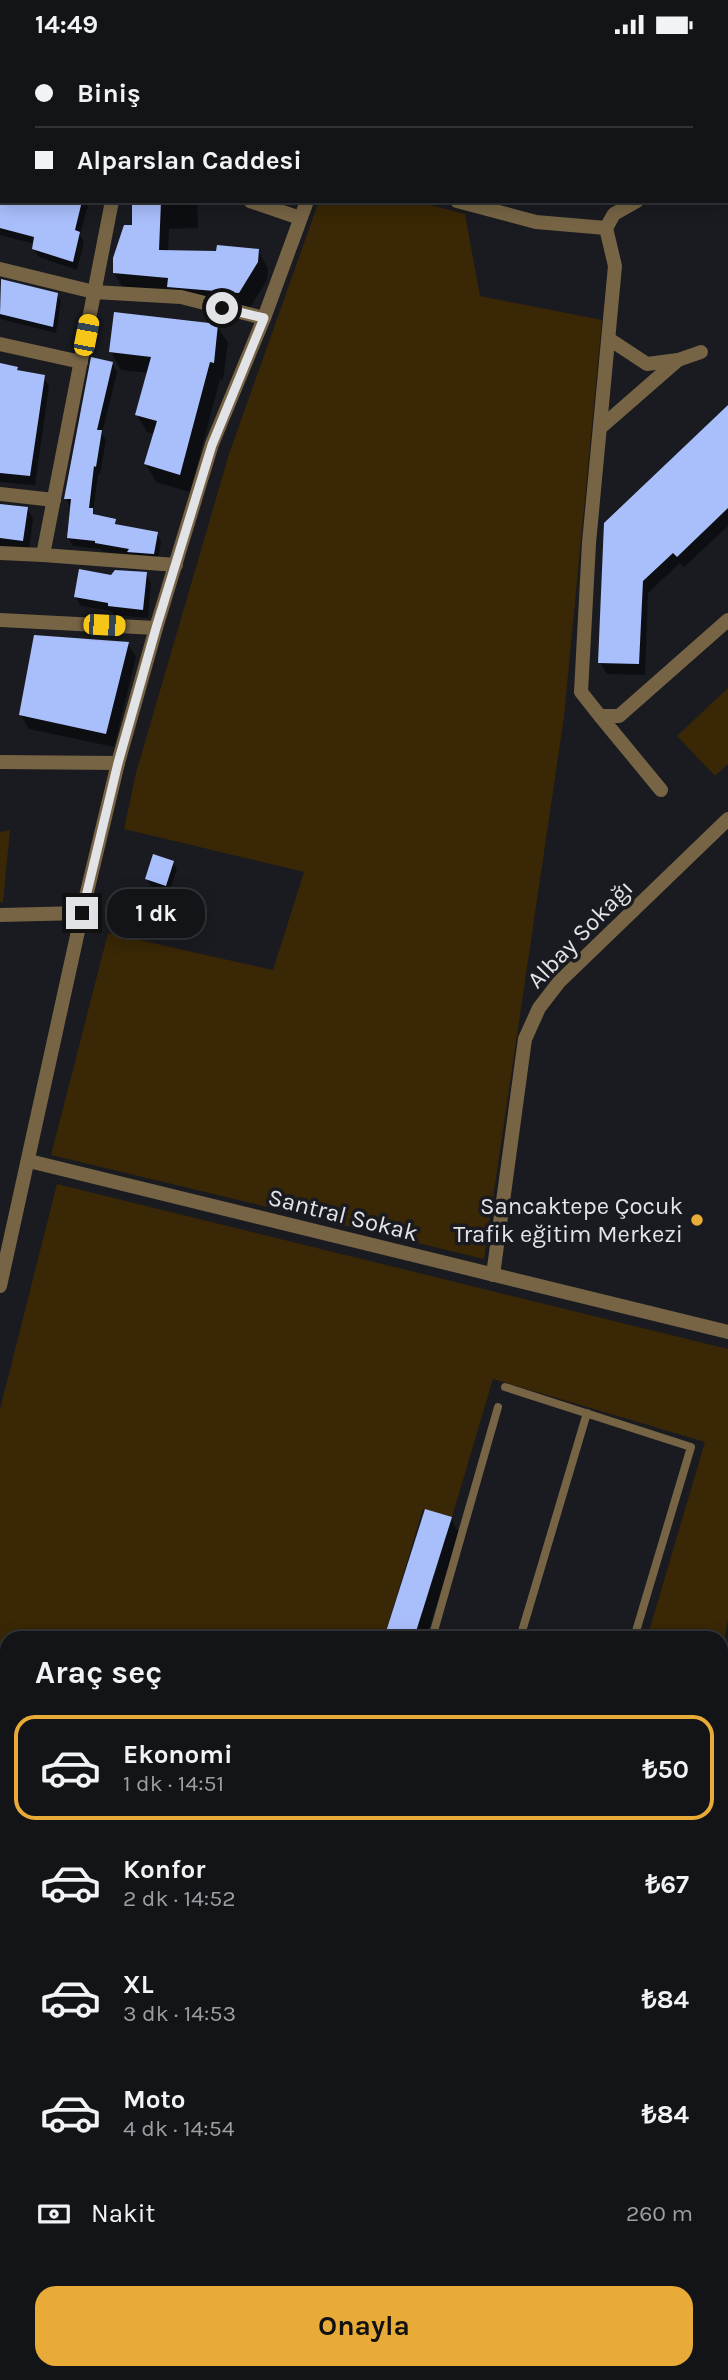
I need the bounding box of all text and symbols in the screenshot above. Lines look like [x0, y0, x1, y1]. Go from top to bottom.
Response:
text: 14:49 [35, 9, 98, 40]
text: Biniş [77, 78, 141, 109]
text: Alparslan Caddesi [77, 145, 302, 176]
route start [206, 292, 238, 324]
car [72, 312, 101, 358]
car [83, 613, 126, 637]
street label: Albay Sokağı [521, 874, 639, 994]
callout: 1 dk [106, 889, 204, 937]
route end [66, 897, 98, 929]
text: 1 dk [135, 900, 177, 927]
street label: Santral Sokak [265, 1183, 421, 1247]
place label: Sancaktepe Çocuk Trafik eğitim Merkezi [453, 1192, 683, 1248]
marker: Sancaktepe Çocuk Trafik eğitim Merkezi [689, 1212, 705, 1228]
text: Araç seç [35, 1654, 162, 1691]
icon: car [39, 1736, 102, 1799]
text: Ekonomi [123, 1739, 232, 1770]
text: ₺50 [643, 1754, 689, 1785]
text: 1 dk · 14:51 [123, 1770, 224, 1797]
icon: car [39, 1851, 102, 1914]
text: Konfor [123, 1854, 205, 1885]
text: ₺67 [645, 1869, 689, 1900]
text: 2 dk · 14:52 [123, 1885, 235, 1912]
icon: car [39, 1966, 102, 2029]
text: XL [123, 1969, 154, 2000]
text: ₺84 [642, 1984, 689, 2015]
text: 3 dk · 14:53 [123, 2000, 236, 2027]
icon: car [39, 2081, 102, 2144]
text: Moto [123, 2084, 185, 2115]
text: ₺84 [642, 2099, 689, 2130]
text: 4 dk · 14:54 [123, 2115, 235, 2142]
icon: cash [35, 2195, 73, 2233]
text: Nakit [91, 2198, 155, 2229]
text: 260 m [626, 2200, 693, 2227]
button: Onayla [35, 2286, 693, 2366]

